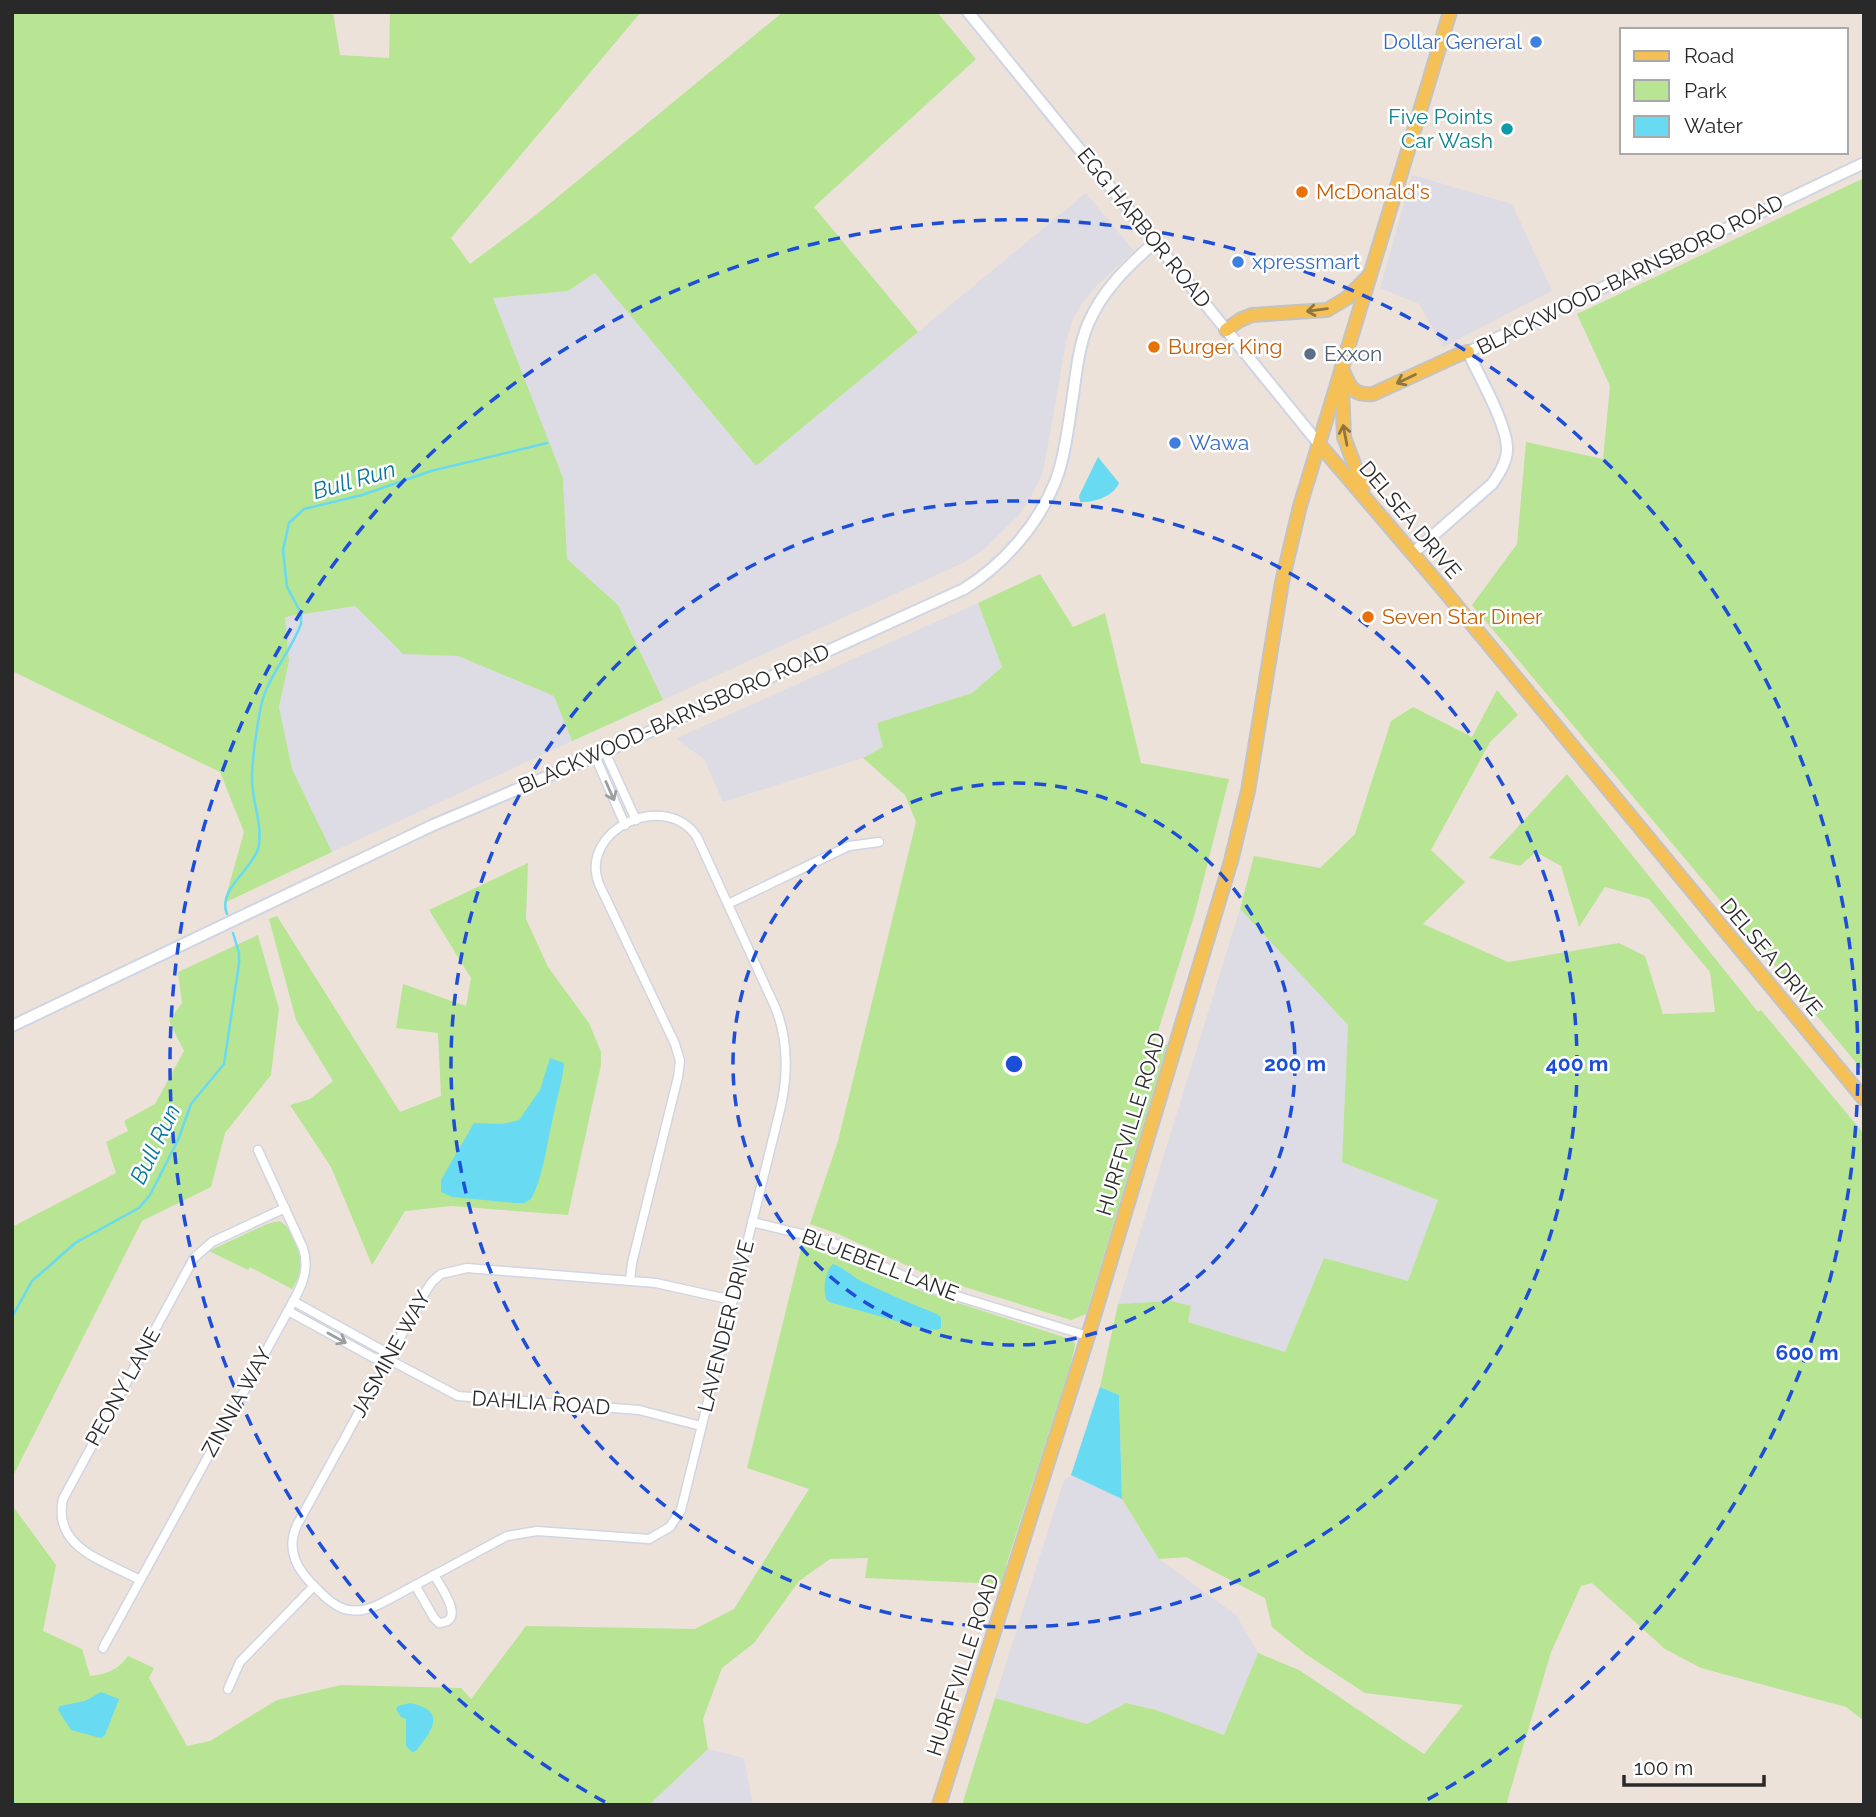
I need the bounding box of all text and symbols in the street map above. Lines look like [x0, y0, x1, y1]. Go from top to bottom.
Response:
legend [1620, 28, 1848, 154]
place label: Dollar General [1383, 29, 1522, 54]
marker: Dollar General [1528, 34, 1544, 50]
text: Road [1684, 43, 1734, 68]
text: Park [1684, 78, 1727, 103]
place label: Five Points Car Wash [1388, 104, 1493, 153]
text: Water [1684, 113, 1743, 138]
marker: Five Points Car Wash [1499, 121, 1515, 137]
street label: EGG HARBOR ROAD [1072, 143, 1217, 313]
place label: McDonald's [1316, 179, 1430, 204]
marker: McDonald's [1294, 184, 1310, 200]
street label: BLACKWOOD-BARNSBORO ROAD [1472, 189, 1787, 360]
place label: xpressmart [1252, 249, 1360, 274]
marker: xpressmart [1230, 254, 1246, 270]
one-way arrow [1306, 304, 1329, 317]
place label: Burger King [1168, 334, 1282, 359]
marker: Burger King [1146, 339, 1162, 355]
place label: Exxon [1324, 341, 1382, 366]
marker: Exxon [1302, 346, 1318, 362]
one-way arrow [1395, 373, 1417, 386]
one-way arrow [1338, 424, 1351, 447]
place label: Wawa [1189, 430, 1249, 455]
marker: Wawa [1167, 435, 1183, 451]
water label: Bull Run [309, 455, 399, 504]
street label: DELSEA DRIVE [1354, 456, 1467, 583]
place label: Seven Star Diner [1382, 604, 1543, 629]
marker: Seven Star Diner [1360, 609, 1376, 625]
street label: BLACKWOOD-BARNSBORO ROAD [514, 638, 833, 799]
one-way arrow [604, 780, 617, 801]
street label: DELSEA DRIVE [1715, 893, 1828, 1020]
street label: HURFFVILLE ROAD [1091, 1029, 1170, 1218]
text: 200 m [1264, 1051, 1326, 1076]
text: 400 m [1546, 1051, 1608, 1076]
centre of rings [1002, 1052, 1026, 1076]
water label: Bull Run [124, 1100, 185, 1188]
street label: BLUEBELL LANE [798, 1223, 962, 1306]
street label: LAVENDER DRIVE [692, 1237, 759, 1414]
street label: JASMINE WAY [346, 1286, 436, 1421]
street label: PEONY LANE [80, 1323, 165, 1450]
one-way arrow [326, 1332, 347, 1345]
text: 600 m [1775, 1340, 1839, 1365]
street label: ZINNIA WAY [196, 1342, 277, 1461]
street label: DAHLIA ROAD [471, 1385, 611, 1420]
street label: HURFFVILLE ROAD [921, 1571, 1004, 1759]
scale bar [1624, 1744, 1764, 1788]
text: 100 m [1634, 1755, 1693, 1780]

